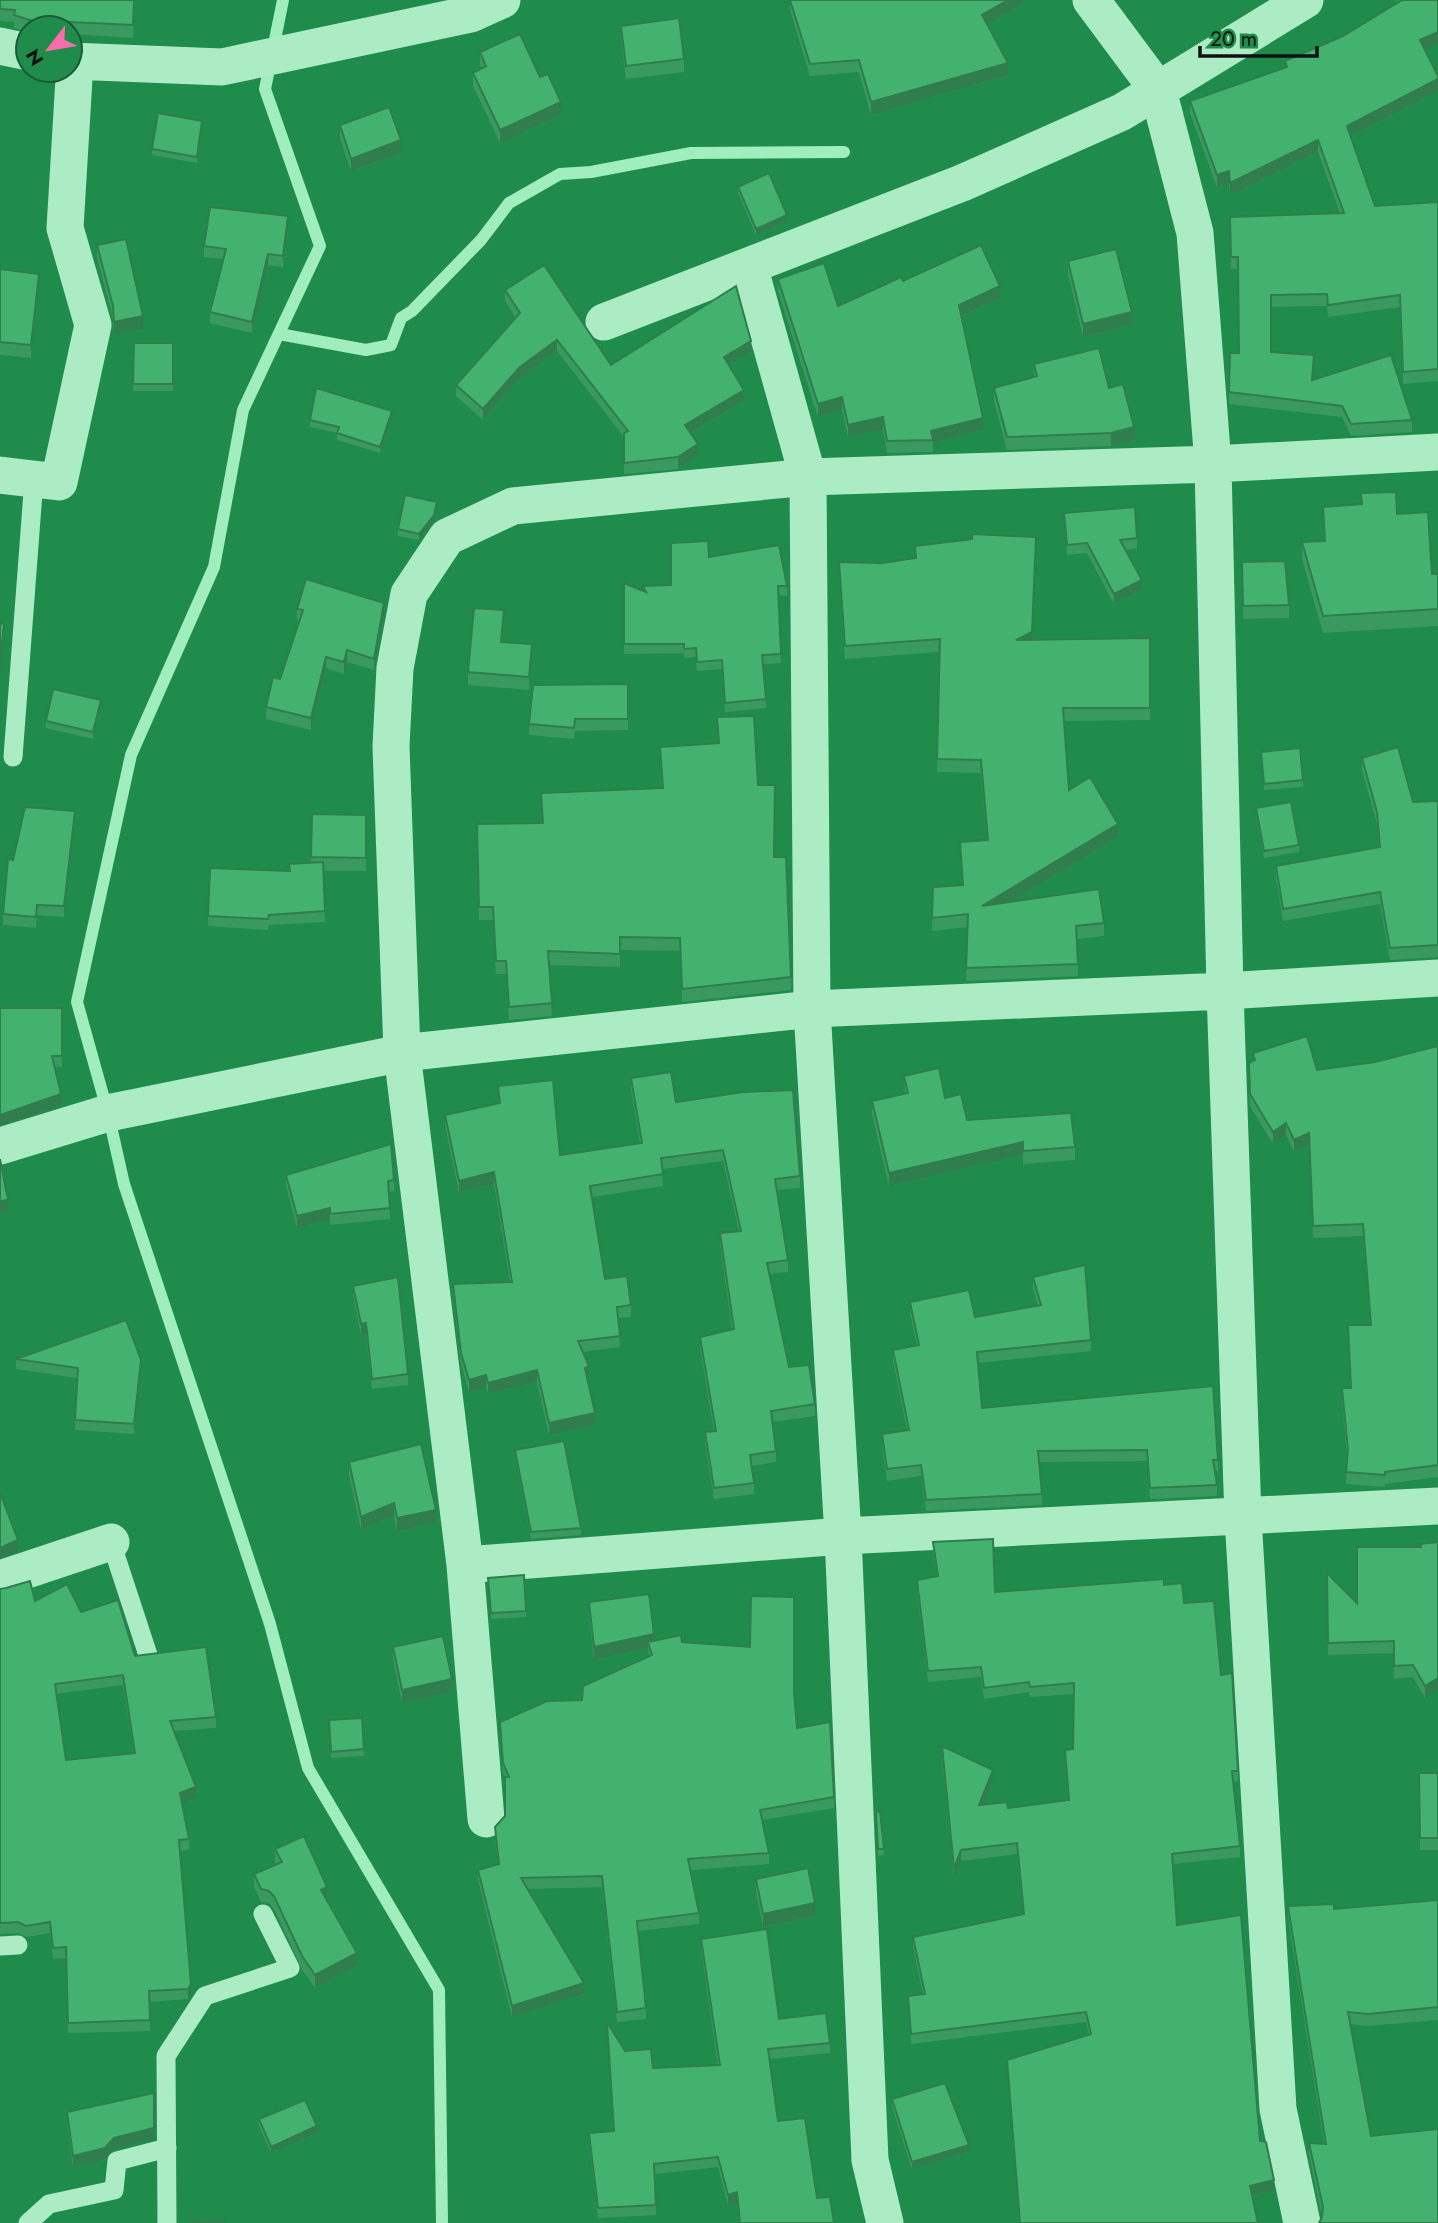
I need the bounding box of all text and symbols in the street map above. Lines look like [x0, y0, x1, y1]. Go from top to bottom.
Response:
north arrow [14, 14, 84, 84]
scale bar [1200, 14, 1317, 58]
text: 20 m [1210, 24, 1257, 54]
text: N [19, 44, 50, 71]

